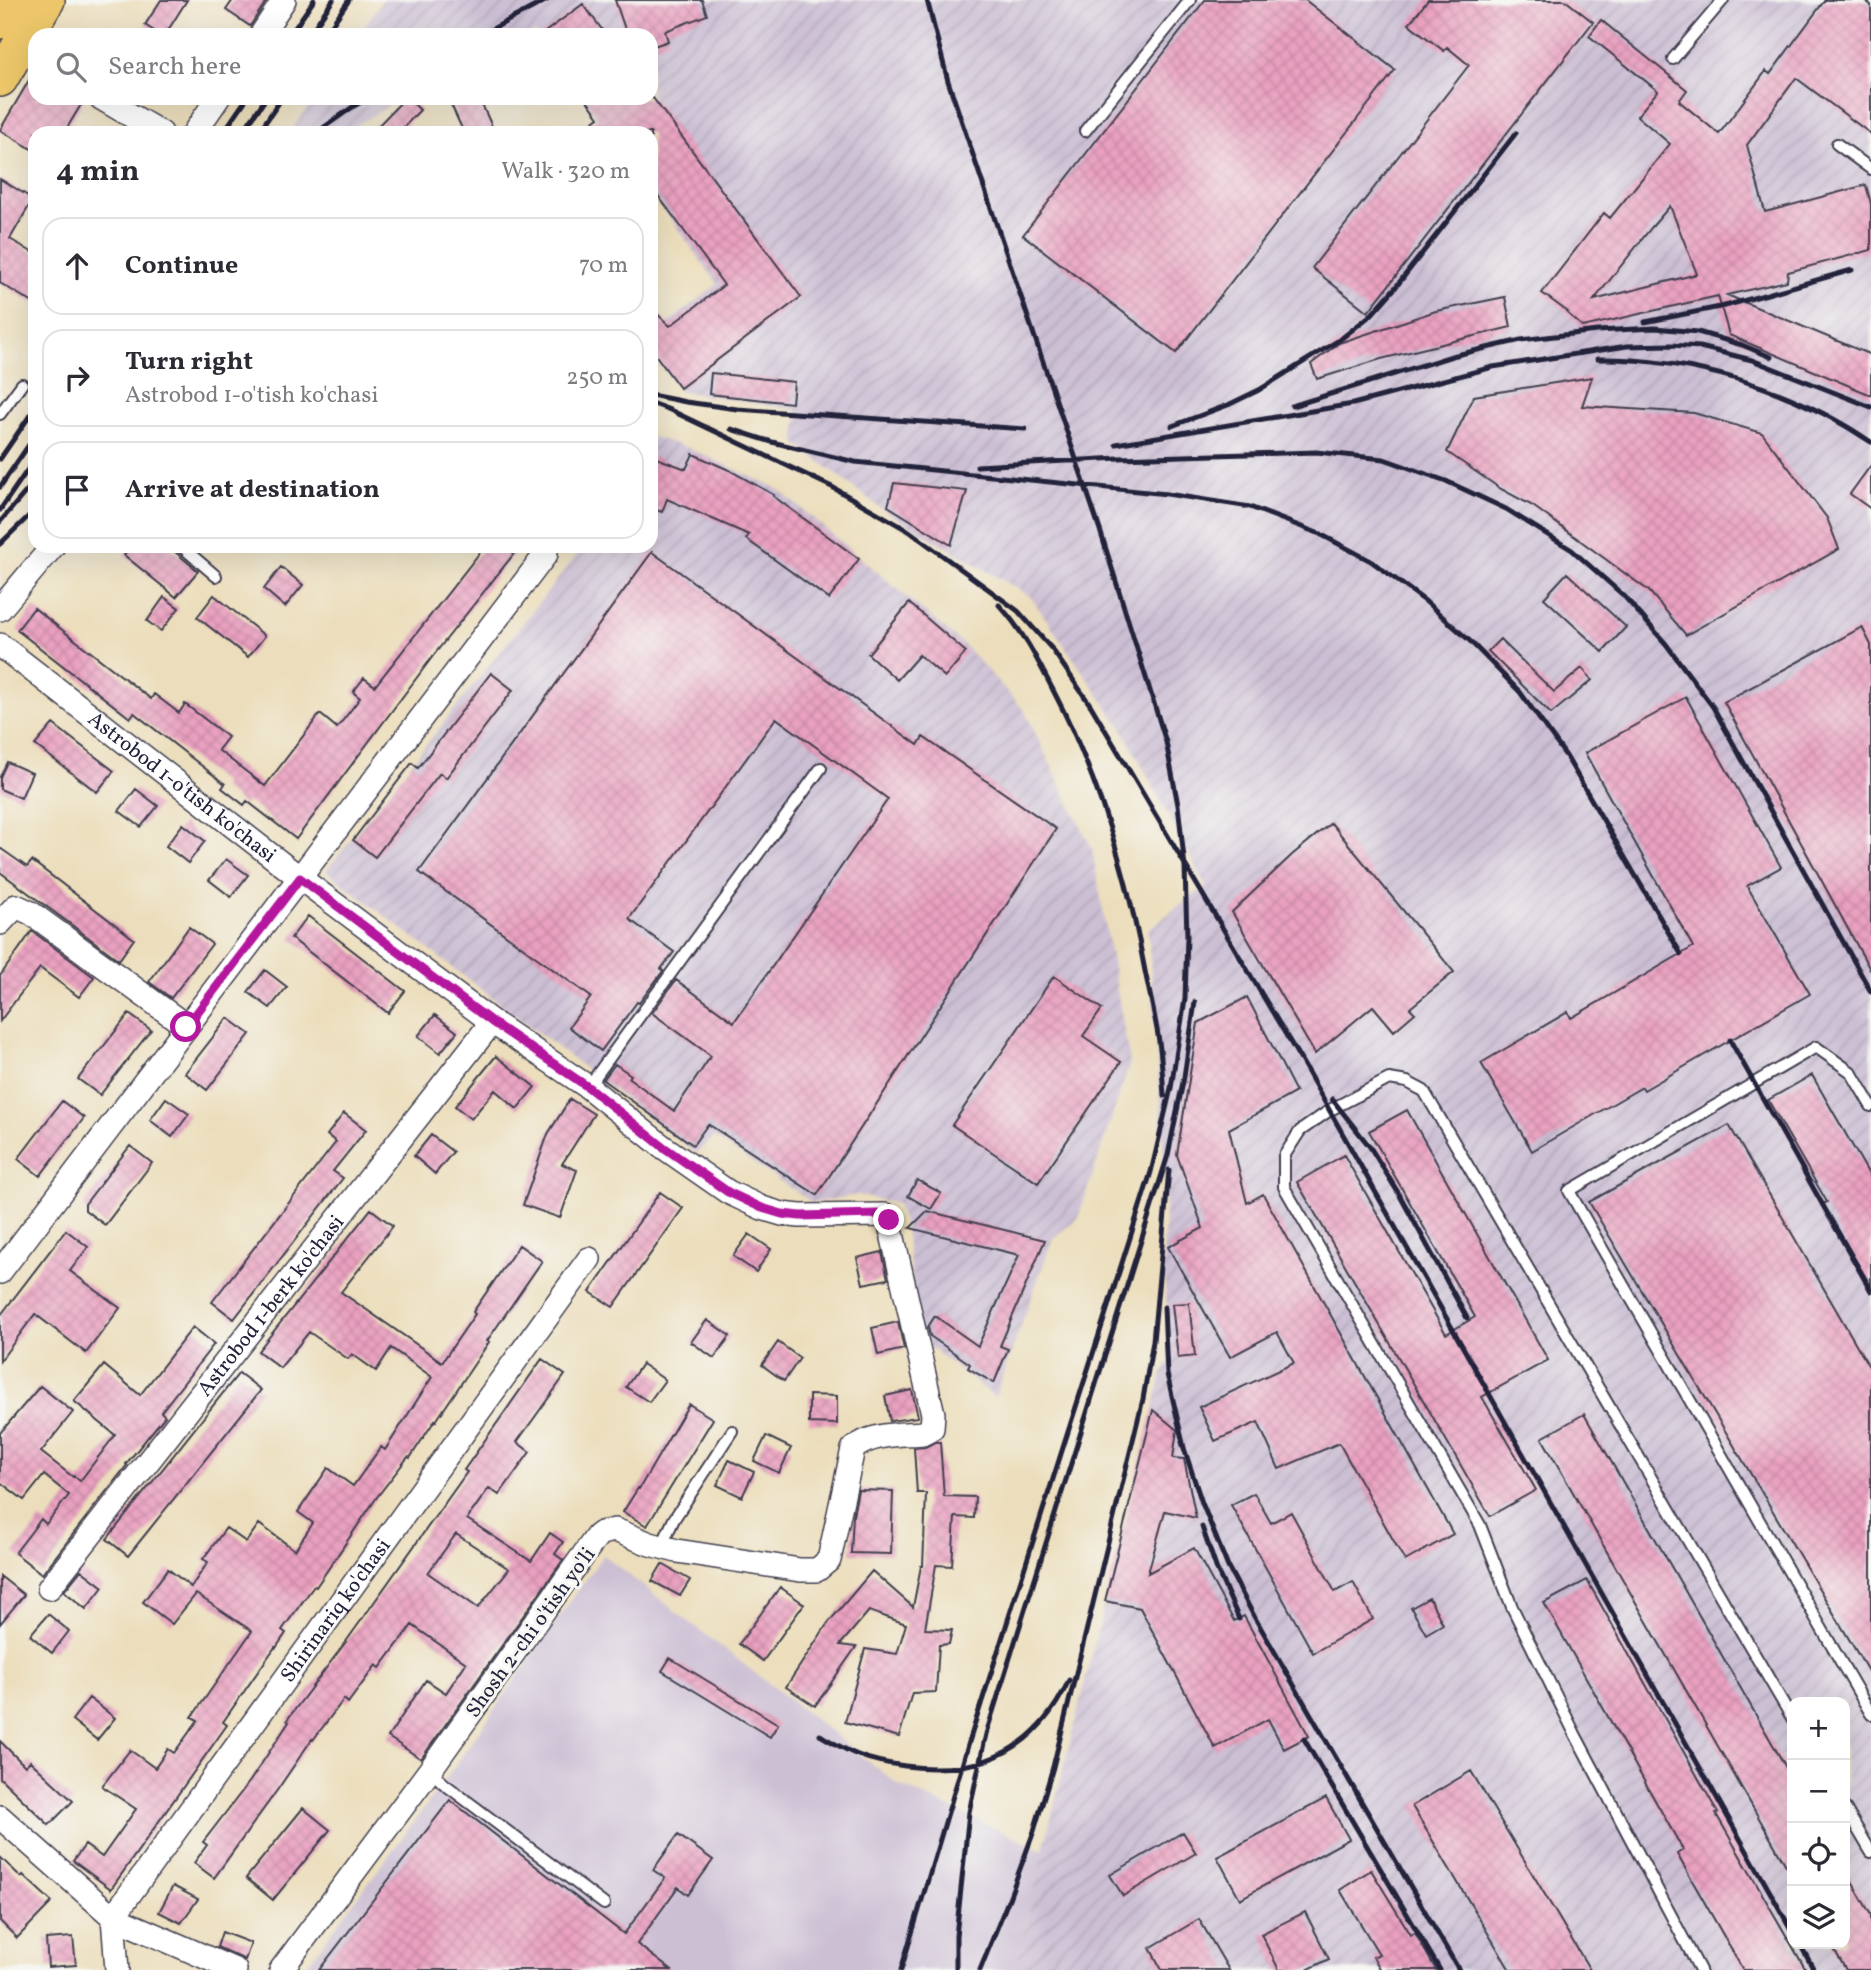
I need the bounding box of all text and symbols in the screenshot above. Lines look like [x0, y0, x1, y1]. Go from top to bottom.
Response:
search box [28, 28, 658, 105]
icon: search [52, 48, 90, 86]
text: Search here [108, 49, 241, 85]
text: 4 min [56, 151, 140, 193]
text: Walk · 320 m [501, 156, 630, 188]
icon: ahead [58, 247, 96, 285]
text: Continue [125, 248, 238, 284]
text: 70 m [579, 250, 628, 282]
text: Turn right [125, 344, 253, 380]
icon: right [58, 359, 96, 397]
text: 250 m [566, 362, 628, 394]
text: Astrobod 1-o'tish ko'chasi [125, 380, 378, 412]
icon: arrive [58, 471, 96, 509]
text: Arrive at destination [125, 472, 380, 508]
street label: Astrobod 1-o'tish ko'chasi [81, 705, 282, 870]
route start [170, 1011, 201, 1042]
route end [873, 1204, 904, 1235]
street label: Astrobod 1-berk ko'chasi [191, 1209, 352, 1403]
street label: Shirinariq ko'chasi [274, 1533, 398, 1689]
street label: Shosh 2-chi o'tish yo'li [460, 1542, 603, 1724]
map controls [1787, 1697, 1850, 1949]
button: + [1787, 1697, 1850, 1760]
button: − [1787, 1760, 1850, 1823]
button: locate [1787, 1823, 1850, 1886]
button: layers [1787, 1886, 1850, 1949]

